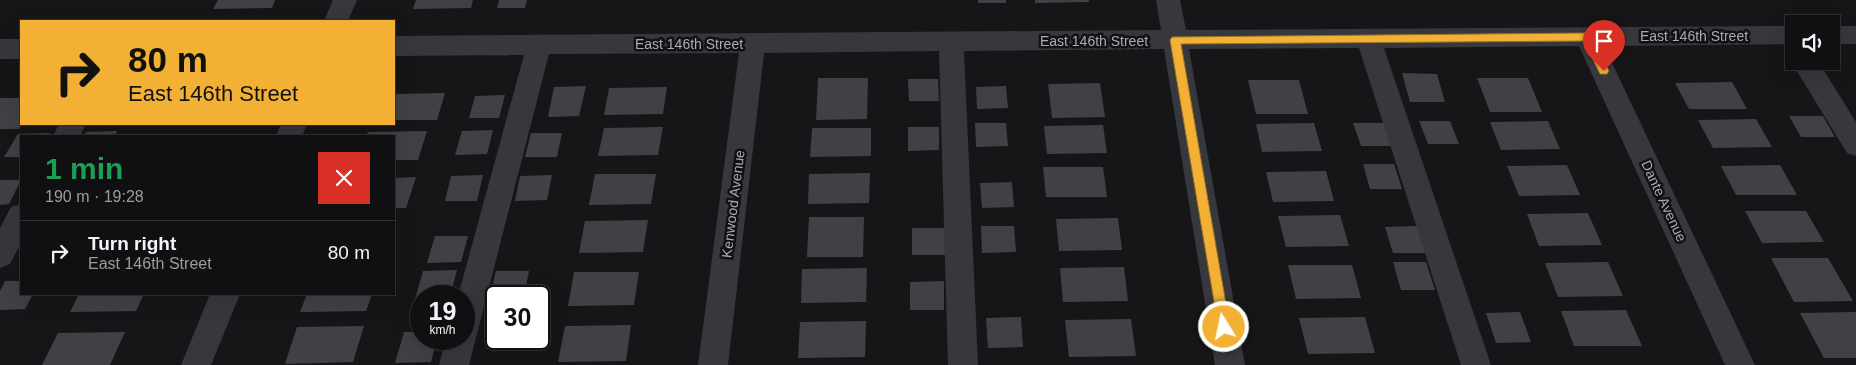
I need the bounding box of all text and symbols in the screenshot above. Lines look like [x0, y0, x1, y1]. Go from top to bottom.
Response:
map controls [1785, 15, 1840, 70]
button: sound [1785, 15, 1840, 70]
pin [1583, 20, 1625, 71]
icon: arrive [1590, 27, 1618, 55]
street label: East 146th Street [1640, 28, 1748, 44]
street label: East 146th Street [1040, 33, 1148, 49]
street label: East 146th Street [635, 36, 743, 52]
icon: right [45, 40, 110, 105]
text: 80 m [128, 40, 208, 79]
text: East 146th Street [128, 81, 298, 106]
street label: Kenwood Avenue [718, 149, 748, 259]
text: 1 min [45, 152, 123, 185]
button: close [318, 152, 370, 204]
street label: Dante Avenue [1638, 158, 1690, 244]
text: 190 m · 19:28 [45, 188, 144, 205]
text: Turn right [88, 233, 176, 254]
icon: right [45, 239, 73, 267]
text: 80 m [328, 242, 370, 263]
text: East 146th Street [88, 255, 212, 272]
speed limit sign: 30 [485, 285, 550, 350]
text: 19 [429, 297, 456, 325]
position arrow [1197, 300, 1249, 352]
text: km/h [429, 323, 456, 337]

